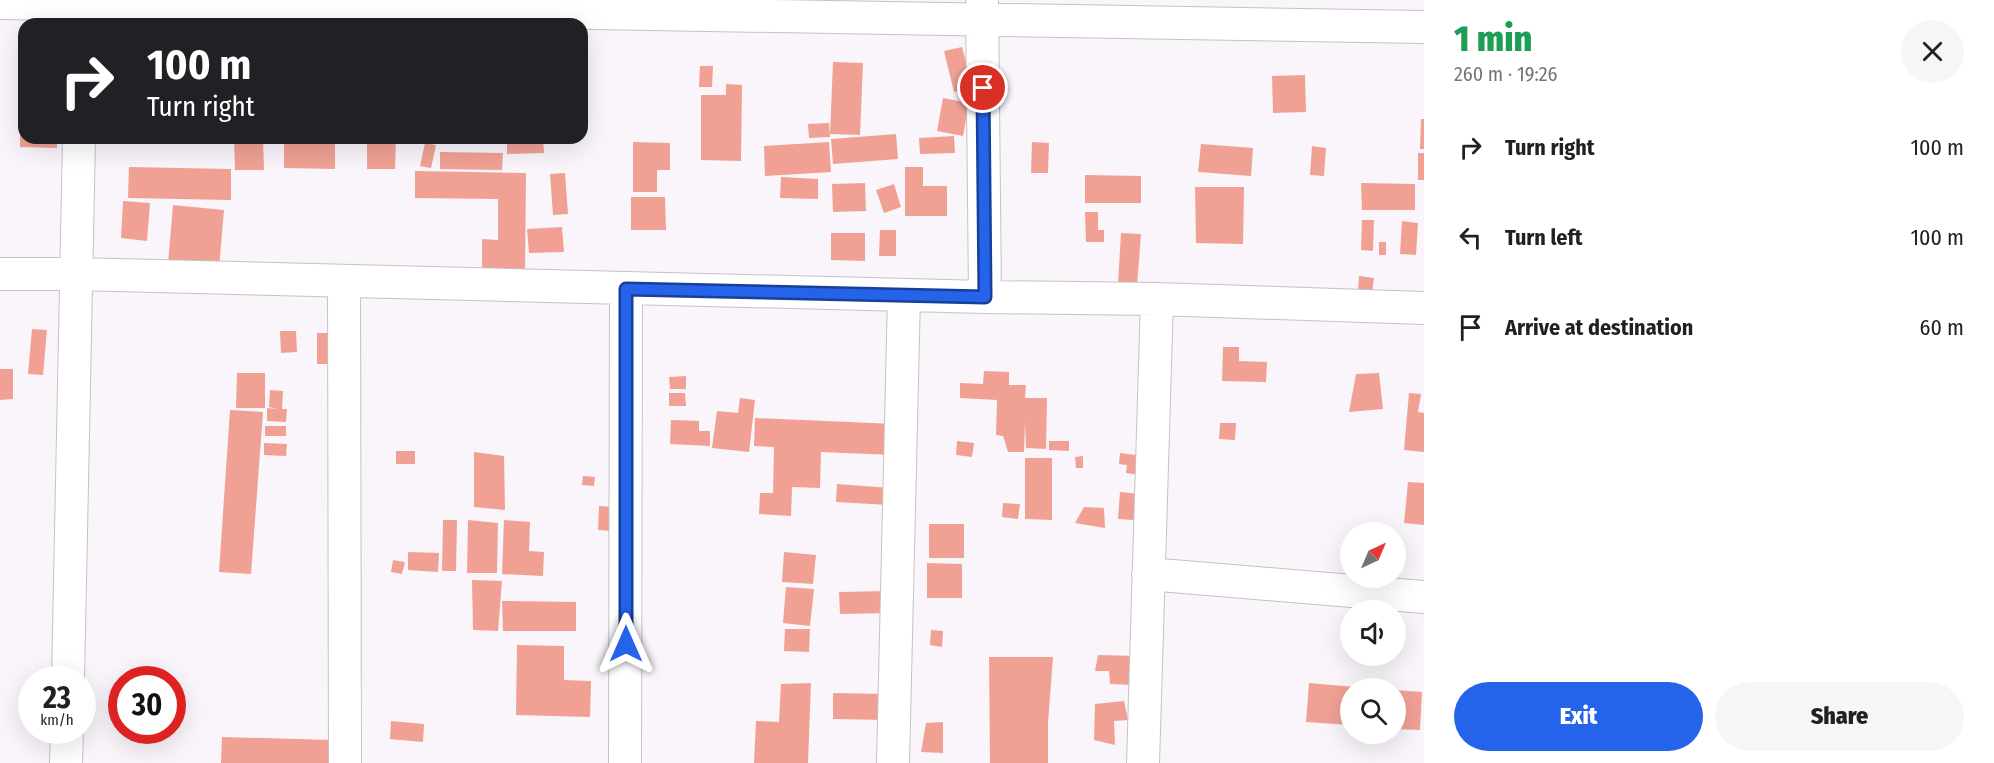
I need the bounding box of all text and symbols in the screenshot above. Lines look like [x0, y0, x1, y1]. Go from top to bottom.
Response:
text: 1 min [1454, 17, 1532, 61]
button: close [1901, 20, 1964, 83]
text: 100 m [147, 40, 251, 90]
icon: right [48, 42, 126, 120]
pin [957, 62, 1008, 113]
text: 260 m · 19:26 [1454, 62, 1557, 86]
icon: arrive [966, 71, 999, 104]
text: Turn right [147, 91, 255, 123]
icon: right [1454, 131, 1487, 164]
text: Turn right [1505, 134, 1594, 161]
text: 100 m [1910, 134, 1964, 161]
icon: left [1454, 221, 1487, 254]
text: Turn left [1505, 224, 1583, 251]
text: 100 m [1910, 224, 1964, 251]
icon: arrive [1454, 311, 1487, 344]
text: Arrive at destination [1505, 314, 1693, 341]
text: 60 m [1920, 314, 1964, 341]
north arrow [1340, 522, 1406, 588]
map controls [1340, 522, 1406, 744]
button: sound [1340, 600, 1406, 666]
position arrow [594, 612, 658, 676]
speed limit sign: 30 [108, 666, 186, 744]
button: search [1340, 678, 1406, 744]
text: 23 [43, 680, 71, 716]
button: Exit [1454, 682, 1703, 751]
button: Share [1715, 682, 1964, 751]
text: km/h [40, 711, 74, 729]

